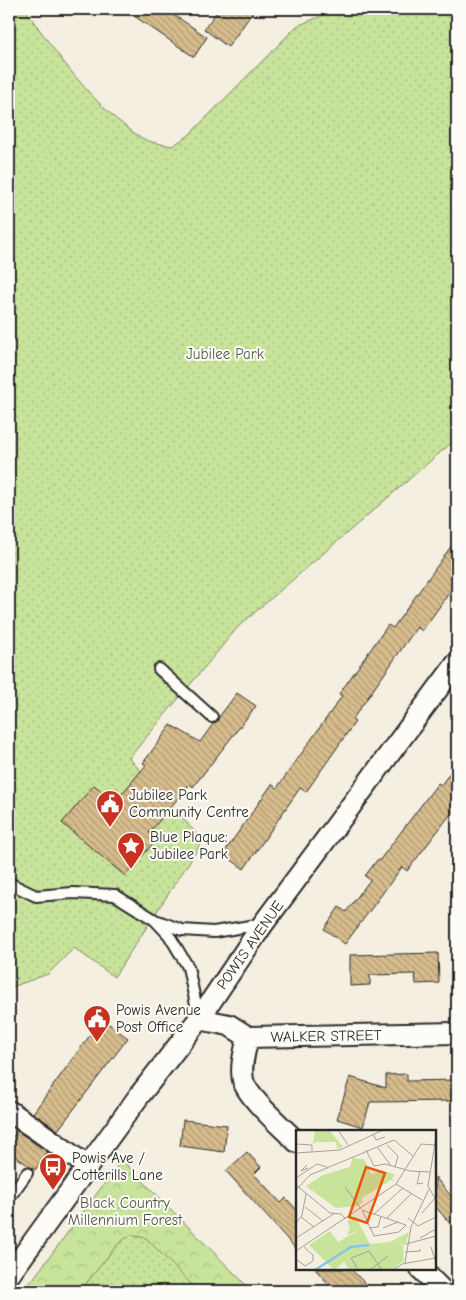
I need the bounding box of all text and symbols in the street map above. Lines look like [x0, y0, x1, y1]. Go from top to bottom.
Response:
park label: Jubilee Park [186, 345, 265, 363]
place label: Jubilee Park Community Centre [129, 786, 249, 821]
public building icon: Jubilee Park Community Centre [95, 789, 125, 828]
place label: Blue Plaque: Jubilee Park [150, 828, 229, 863]
place icon: Blue Plaque: Jubilee Park [116, 831, 146, 870]
street label: POWIS AVENUE [213, 897, 287, 993]
place label: Powis Avenue Post Office [116, 1001, 201, 1036]
public building icon: Powis Avenue Post Office [82, 1004, 112, 1043]
street label: WALKER STREET [270, 1026, 382, 1046]
inset map [296, 1130, 436, 1270]
place label: Powis Ave / Cotterills Lane [72, 1149, 163, 1184]
bus stop icon: Powis Ave / Cotterills Lane [38, 1152, 68, 1191]
park label: Black Country Millennium Forest [68, 1194, 183, 1229]

